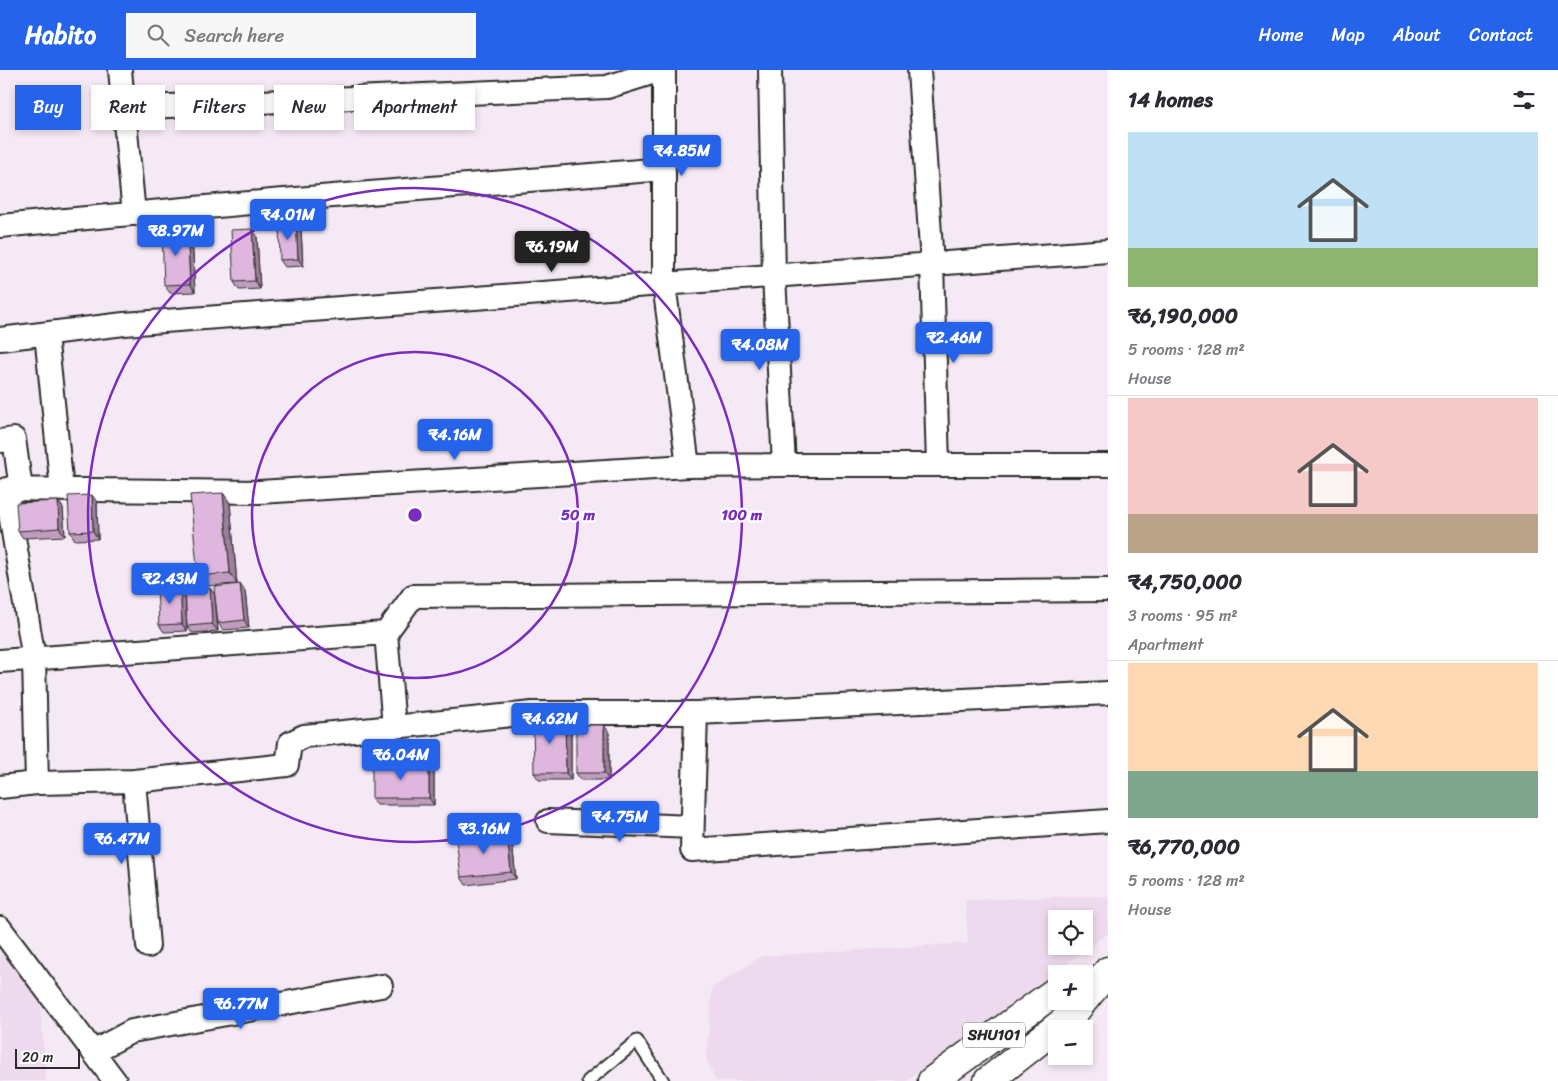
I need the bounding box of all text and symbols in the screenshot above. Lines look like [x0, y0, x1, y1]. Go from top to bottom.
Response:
search box [126, 13, 476, 58]
text: Habito [25, 14, 96, 56]
text: Search here [184, 19, 284, 52]
text: Home [1259, 19, 1304, 51]
text: Map [1332, 19, 1365, 51]
text: About [1393, 19, 1441, 51]
text: Contact [1469, 19, 1533, 51]
icon: search [144, 21, 172, 49]
text: 14 homes [1128, 81, 1213, 119]
chip: Buy [15, 85, 81, 130]
chip: Rent [91, 85, 165, 130]
chip: Filters [175, 85, 264, 130]
chip: New [274, 85, 344, 130]
chip: Apartment [354, 85, 475, 130]
icon: filters [1510, 86, 1538, 114]
pin: ₹4.85M [641, 134, 723, 177]
text: ₹4.85M [654, 136, 710, 165]
icon: home [1288, 165, 1378, 255]
pin: ₹4.01M [247, 198, 329, 241]
text: ₹4.01M [261, 200, 315, 229]
pin: ₹8.97M [135, 214, 217, 257]
text: ₹8.97M [148, 216, 204, 245]
pin: ₹6.19M [511, 230, 593, 273]
text: ₹6.19M [526, 232, 578, 261]
text: ₹6,190,000 [1128, 297, 1238, 335]
pin: ₹2.46M [913, 322, 995, 364]
text: ₹2.46M [926, 323, 982, 352]
pin: ₹4.08M [719, 328, 801, 371]
text: ₹4.08M [732, 330, 788, 359]
text: 5 rooms · 128 m² [1128, 335, 1245, 364]
text: House [1128, 364, 1171, 393]
pin: ₹4.16M [414, 418, 496, 461]
text: ₹4.16M [429, 420, 481, 449]
icon: home [1288, 430, 1378, 520]
text: 50 m [561, 502, 596, 528]
text: 100 m [722, 502, 763, 528]
centre of rings [406, 506, 424, 524]
pin: ₹2.43M [129, 562, 211, 605]
text: ₹4,750,000 [1128, 563, 1242, 601]
text: ₹2.43M [143, 564, 197, 593]
text: 3 rooms · 95 m² [1128, 601, 1238, 630]
text: Apartment [1128, 630, 1204, 659]
icon: home [1288, 695, 1378, 785]
pin: ₹4.62M [509, 702, 591, 745]
text: ₹4.62M [522, 704, 578, 733]
pin: ₹6.04M [360, 738, 442, 781]
text: ₹6.04M [373, 740, 429, 769]
pin: ₹4.75M [579, 800, 661, 843]
text: ₹4.75M [592, 802, 648, 831]
pin: ₹3.16M [443, 812, 525, 855]
text: ₹3.16M [458, 814, 510, 843]
pin: ₹6.47M [81, 822, 163, 865]
text: ₹6.47M [94, 824, 150, 853]
text: ₹6,770,000 [1128, 828, 1240, 866]
text: 5 rooms · 128 m² [1128, 866, 1245, 895]
text: House [1128, 895, 1171, 924]
map controls [1048, 910, 1093, 1065]
button: locate [1048, 910, 1093, 955]
button: + [1048, 965, 1093, 1010]
pin: ₹6.77M [200, 988, 282, 1030]
text: ₹6.77M [214, 989, 268, 1018]
button: − [1048, 1020, 1093, 1065]
road number: SHU101 [963, 1022, 1025, 1048]
text: 20 m [22, 1045, 53, 1070]
scale bar [15, 1046, 80, 1069]

